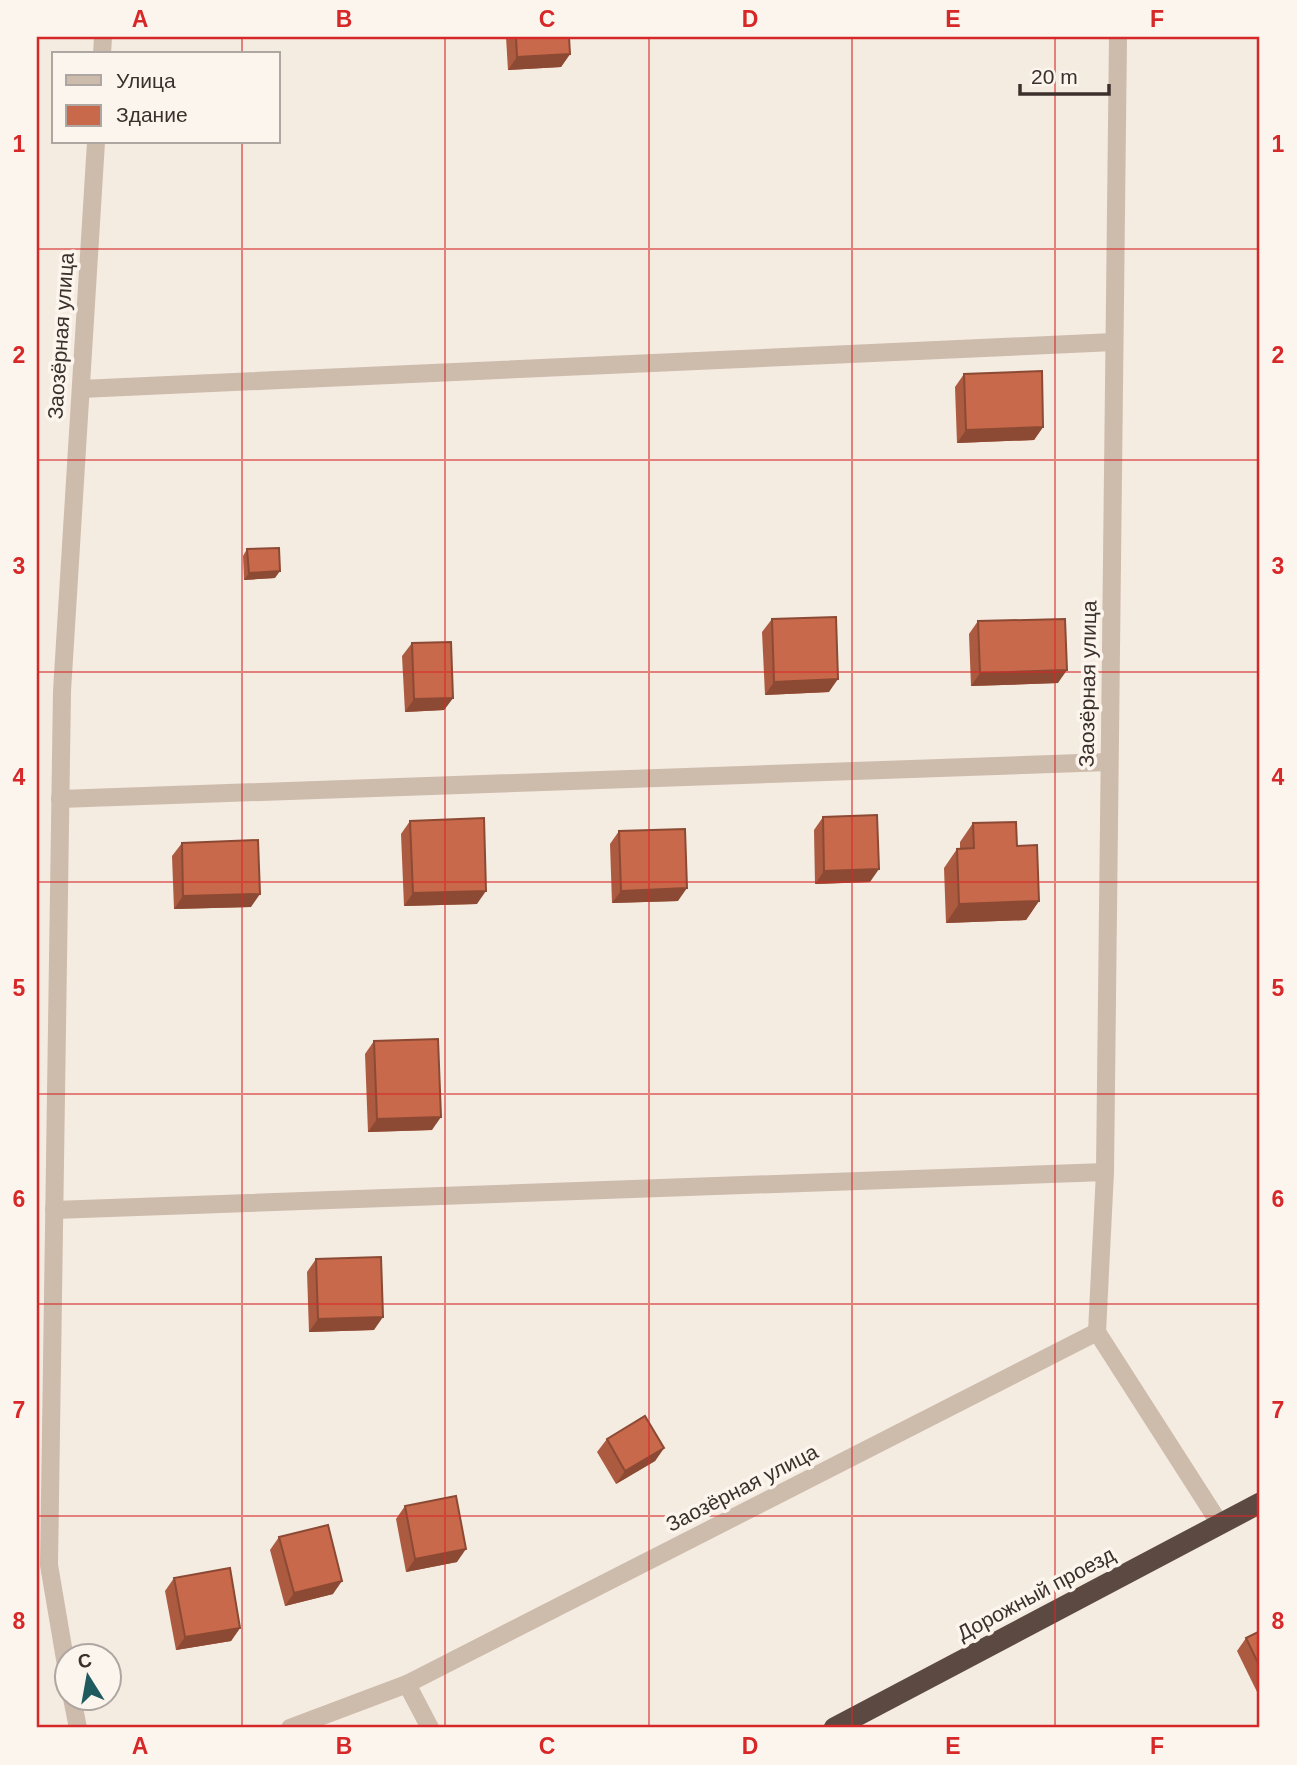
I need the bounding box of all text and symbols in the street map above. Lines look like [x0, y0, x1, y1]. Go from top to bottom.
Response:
text: A [132, 6, 148, 32]
text: B [336, 6, 352, 32]
text: C [539, 6, 555, 32]
text: D [742, 6, 758, 32]
text: E [945, 6, 961, 32]
text: F [1150, 6, 1164, 32]
legend [52, 52, 280, 144]
scale bar [1020, 52, 1110, 96]
text: 20 m [1031, 65, 1078, 88]
text: Улица [116, 69, 176, 92]
text: Здание [116, 103, 188, 126]
text: 1 [13, 131, 26, 157]
text: 1 [1272, 131, 1285, 157]
street label: Заозёрная улица [43, 252, 78, 420]
text: 2 [13, 342, 25, 368]
text: 2 [1272, 342, 1284, 368]
text: 3 [13, 553, 25, 579]
text: 3 [1272, 553, 1284, 579]
street label: Заозёрная улица [1075, 600, 1100, 768]
text: 4 [13, 764, 26, 790]
text: 4 [1272, 764, 1285, 790]
text: 5 [13, 975, 26, 1001]
text: 5 [1272, 975, 1285, 1001]
text: 6 [13, 1186, 25, 1212]
text: 6 [1272, 1186, 1284, 1212]
text: 7 [13, 1397, 25, 1423]
text: 7 [1272, 1397, 1284, 1423]
street label: Заозёрная улица [662, 1439, 822, 1536]
street label: Дорожный проезд [953, 1542, 1118, 1645]
text: 8 [13, 1608, 26, 1634]
text: 8 [1272, 1608, 1285, 1634]
north arrow [52, 1642, 122, 1712]
text: С [76, 1649, 94, 1672]
text: A [132, 1733, 148, 1759]
text: B [336, 1733, 352, 1759]
text: C [539, 1733, 555, 1759]
text: D [742, 1733, 758, 1759]
text: E [945, 1733, 961, 1759]
text: F [1150, 1733, 1164, 1759]

